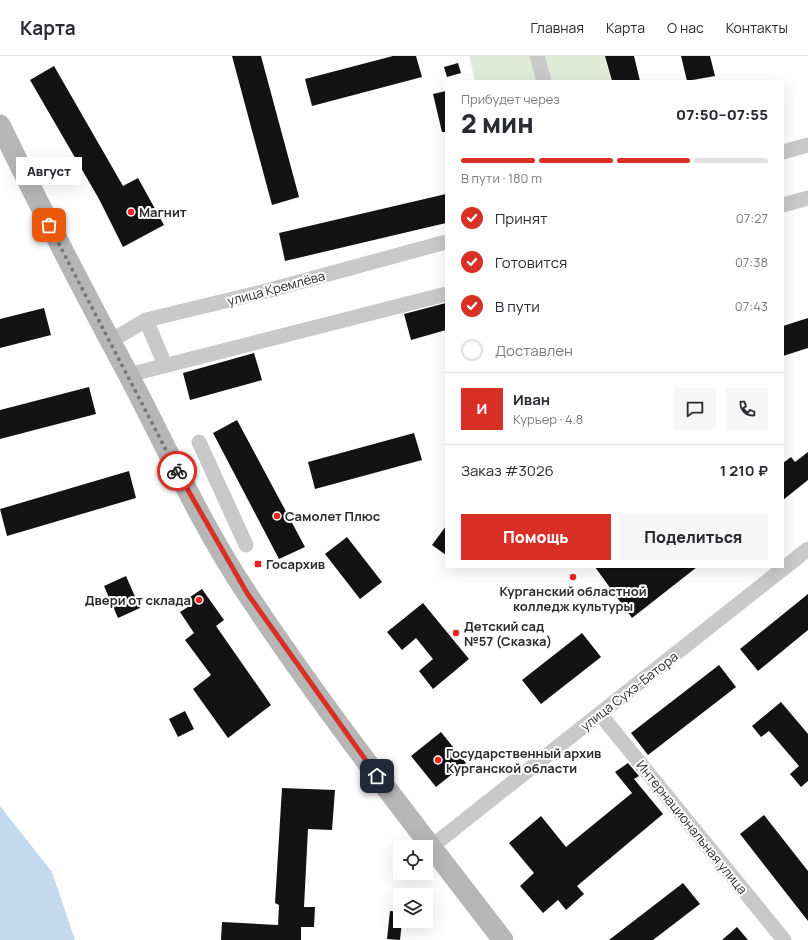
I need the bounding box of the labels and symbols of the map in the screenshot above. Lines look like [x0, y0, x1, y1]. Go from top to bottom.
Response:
callout: Август [16, 157, 82, 185]
place label: Магнит [139, 203, 187, 221]
marker: Магнит [126, 207, 136, 217]
pin [32, 208, 66, 242]
street label: улица Кремлёва [225, 266, 327, 310]
courier [157, 451, 197, 491]
place label: Самолет Плюс [285, 507, 381, 525]
marker: Самолет Плюс [272, 511, 282, 521]
place label: Госархив [266, 555, 325, 573]
marker: Госархив [253, 559, 263, 569]
marker: Курганский областной колледж культуры [568, 572, 578, 582]
place label: Курганский областной колледж культуры [499, 582, 647, 615]
place label: Двери от склада [85, 591, 191, 609]
marker: Двери от склада [194, 595, 204, 605]
place label: Детский сад №57 (Сказка) [464, 617, 552, 650]
marker: Детский сад №57 (Сказка) [451, 628, 461, 638]
street label: улица Сухэ-Батора [577, 647, 681, 735]
place label: Государственный архив Курганской области [446, 744, 601, 777]
marker: Государственный архив Курганской области [433, 755, 443, 765]
street label: Интернациональная улица [632, 756, 752, 898]
pin [360, 759, 394, 793]

